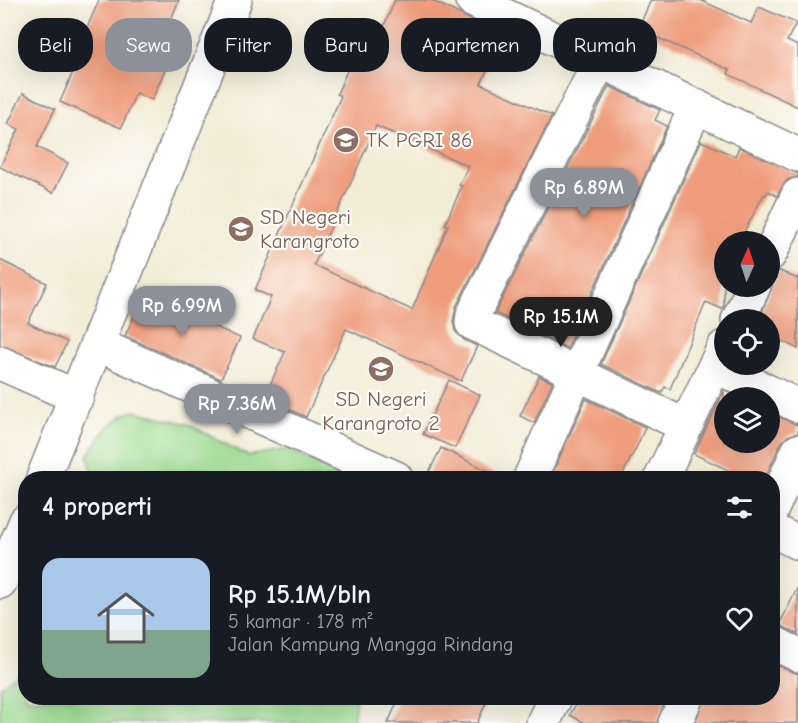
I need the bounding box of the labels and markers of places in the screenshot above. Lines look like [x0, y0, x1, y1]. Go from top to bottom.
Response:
school or university icon: TK PGRI 86 [331, 125, 361, 155]
place label: TK PGRI 86 [366, 128, 473, 152]
pin: Rp 6.89M [522, 168, 646, 219]
place label: SD Negeri Karangroto [260, 205, 360, 253]
school or university icon: SD Negeri Karangroto [226, 214, 256, 244]
pin: Rp 6.99M [120, 286, 244, 337]
pin: Rp 15.1M [499, 297, 623, 348]
school or university icon: SD Negeri Karangroto 2 [366, 354, 396, 384]
pin: Rp 7.36M [175, 384, 299, 435]
place label: SD Negeri Karangroto 2 [322, 387, 440, 435]

